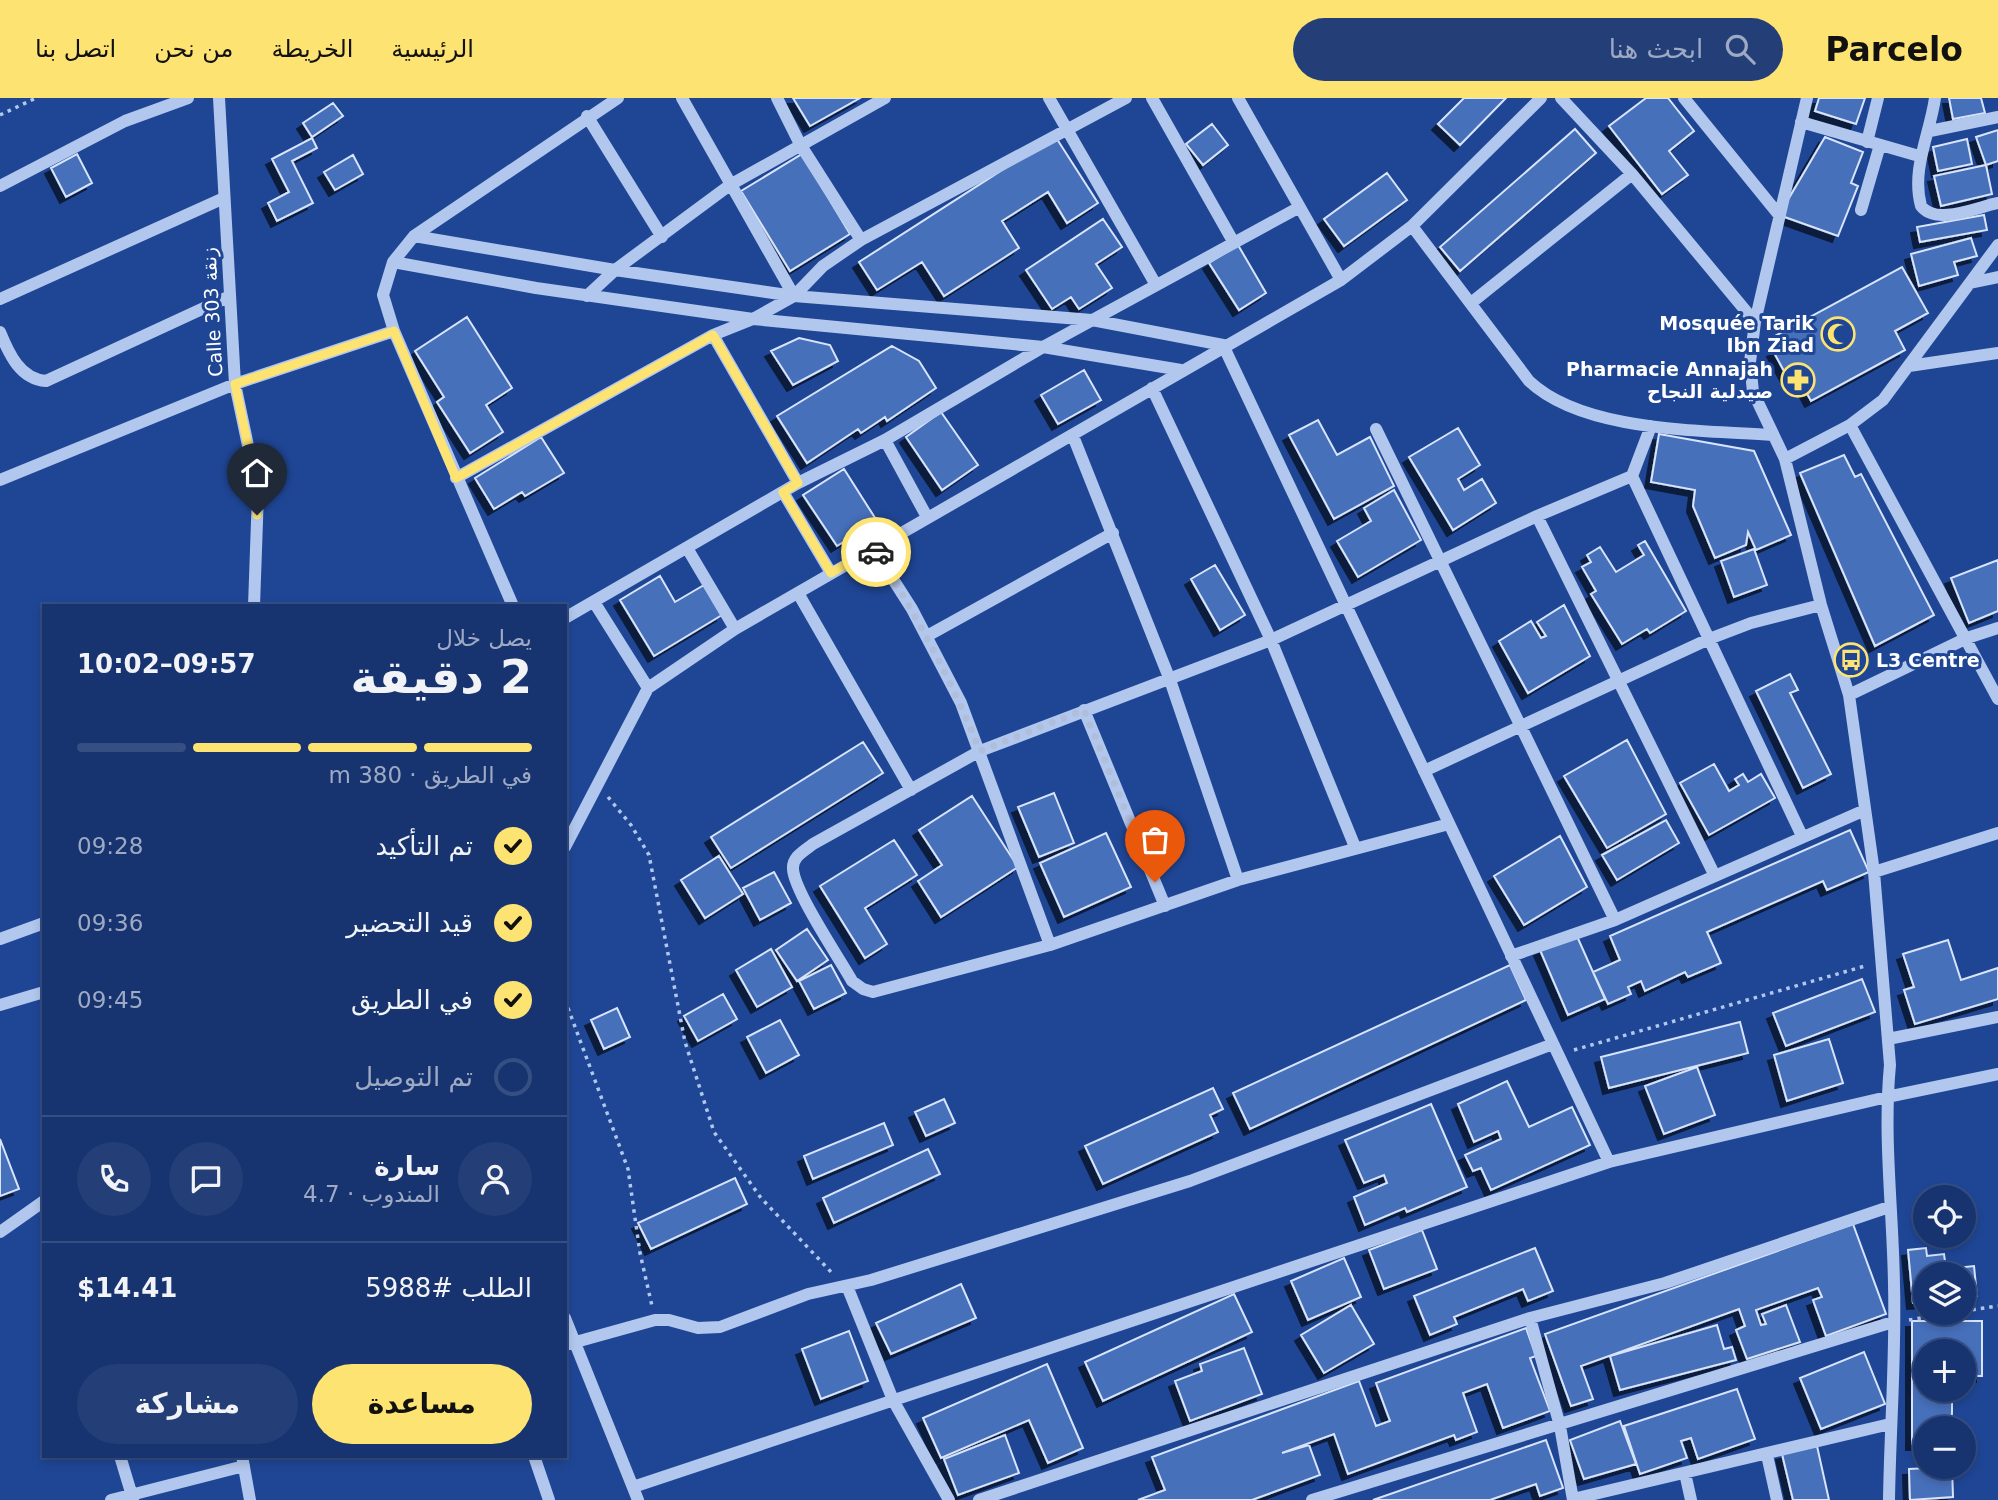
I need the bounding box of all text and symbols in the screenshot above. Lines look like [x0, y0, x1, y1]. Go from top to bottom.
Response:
search box [1293, 18, 1783, 81]
icon: search [1721, 30, 1759, 68]
text: Parcelo [1825, 30, 1963, 69]
text: ابحث هنا [1609, 34, 1703, 64]
text: اتصل بنا [35, 35, 116, 63]
text: من نحن [154, 35, 233, 63]
text: الخريطة [271, 35, 353, 63]
text: الرئيسية [391, 35, 474, 63]
street label: Calle 303 زنقة [198, 247, 227, 377]
place label: Mosquée Tarik Ibn Ziad [1659, 312, 1814, 356]
mosque icon: Mosquée Tarik Ibn Ziad [1819, 315, 1857, 353]
place label: Pharmacie Annajah صيدلية النجاح [1566, 358, 1773, 403]
pharmacy icon: Pharmacie Annajah صيدلية النجاح [1779, 361, 1817, 399]
pin [227, 443, 287, 515]
icon: home [238, 454, 276, 492]
courier [841, 517, 911, 587]
icon: car [857, 533, 895, 571]
text: يصل خلال [436, 625, 532, 651]
bus stop icon: L3 Centre [1832, 641, 1870, 679]
text: 09:57–10:02 [77, 649, 256, 679]
place label: L3 Centre [1876, 649, 1980, 671]
text: 2 دقيقة [350, 650, 532, 704]
text: في الطريق · 380 m [328, 762, 532, 788]
pin [1125, 810, 1185, 882]
icon: bag [1136, 821, 1174, 859]
icon: check [494, 827, 532, 865]
text: تم التأكيد [375, 831, 473, 861]
text: 09:28 [77, 833, 143, 859]
icon: check [494, 904, 532, 942]
text: قيد التحضير [346, 908, 473, 938]
text: 09:36 [77, 910, 143, 936]
icon: check [494, 981, 532, 1019]
text: في الطريق [351, 985, 473, 1015]
text: 09:45 [77, 987, 143, 1013]
text: تم التوصيل [354, 1062, 473, 1092]
button: phone [77, 1142, 151, 1216]
button: chat [169, 1142, 243, 1216]
button: person [458, 1142, 532, 1216]
text: سارة [374, 1151, 440, 1181]
text: المندوب · 4.7 [303, 1181, 440, 1207]
map controls [1913, 1185, 1976, 1479]
button: locate [1913, 1185, 1976, 1248]
button: layers [1913, 1262, 1976, 1325]
text: $14.41 [77, 1273, 177, 1303]
text: الطلب #5988 [365, 1273, 532, 1303]
button: + [1913, 1339, 1976, 1402]
button: مشاركة [77, 1364, 298, 1444]
button: مساعدة [312, 1364, 532, 1444]
button: − [1913, 1416, 1976, 1479]

